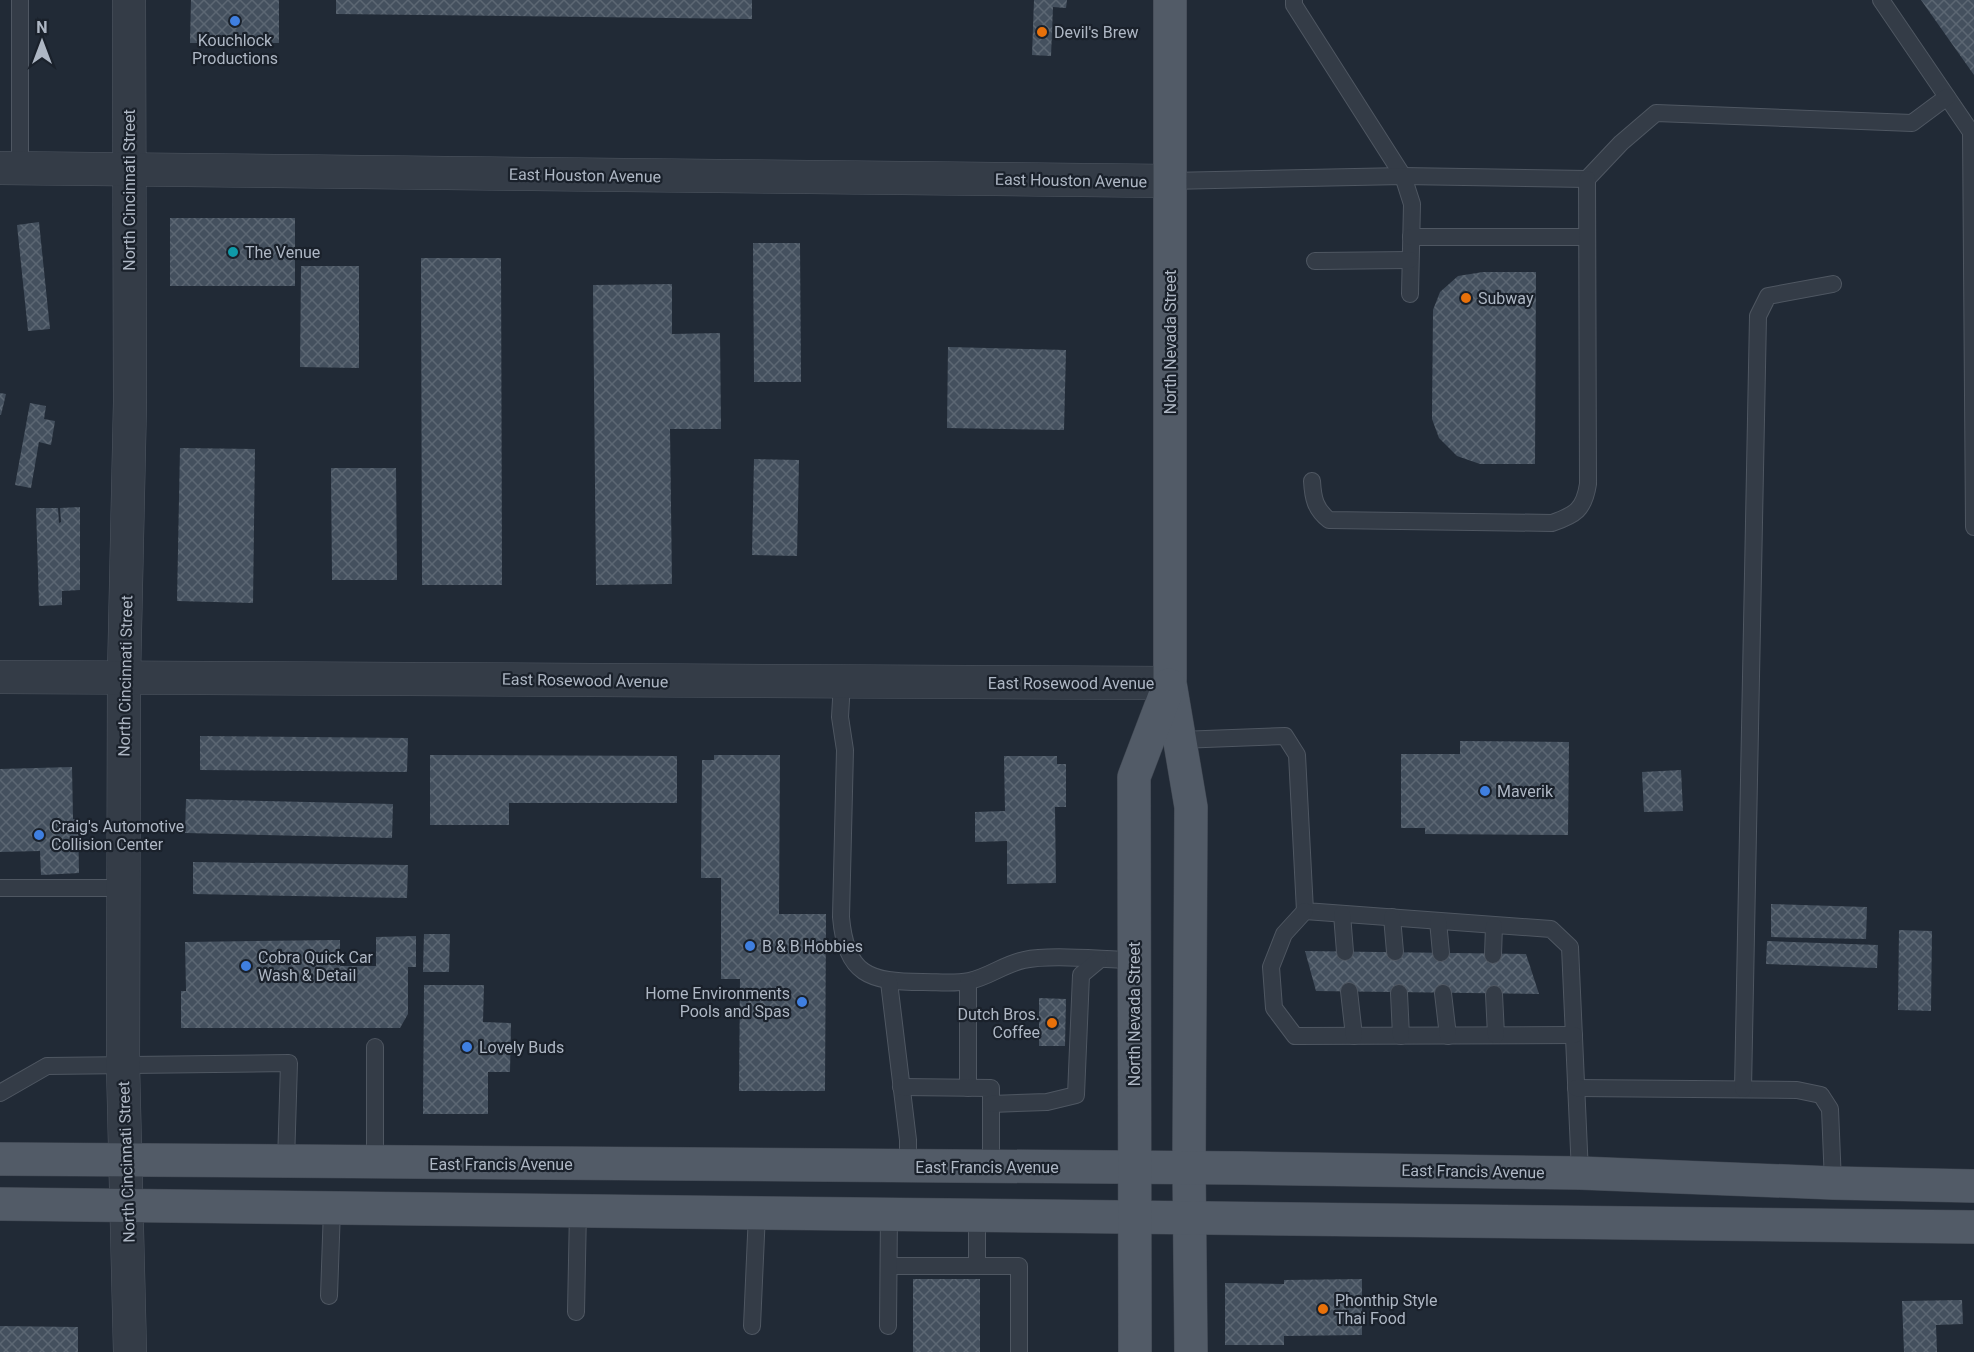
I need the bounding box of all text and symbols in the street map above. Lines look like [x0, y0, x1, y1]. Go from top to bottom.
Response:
north arrow [12, 12, 72, 72]
marker: Kouchlock Productions [228, 14, 242, 28]
text: N [36, 18, 48, 37]
place label: Devil's Brew [1054, 23, 1139, 42]
marker: Devil's Brew [1035, 25, 1049, 39]
place label: Kouchlock Productions [192, 31, 278, 68]
street label: North Cincinnati Street [120, 109, 139, 271]
street label: East Houston Avenue [509, 165, 661, 186]
street label: East Houston Avenue [995, 170, 1147, 191]
place label: The Venue [245, 243, 320, 262]
marker: The Venue [226, 245, 240, 259]
street label: North Nevada Street [1161, 270, 1180, 414]
place label: Subway [1478, 289, 1534, 308]
marker: Subway [1459, 291, 1473, 305]
street label: North Cincinnati Street [115, 595, 136, 757]
street label: East Rosewood Avenue [502, 670, 668, 691]
street label: East Rosewood Avenue [988, 674, 1154, 693]
place label: Maverik [1497, 782, 1554, 801]
marker: Maverik [1478, 784, 1492, 798]
place label: Craig's Automotive Collision Center [51, 817, 184, 854]
marker: Craig's Automotive Collision Center [32, 828, 46, 842]
place label: B & B Hobbies [762, 937, 863, 956]
marker: B & B Hobbies [743, 939, 757, 953]
street label: North Nevada Street [1125, 942, 1144, 1086]
place label: Cobra Quick Car Wash & Detail [258, 948, 374, 985]
marker: Cobra Quick Car Wash & Detail [239, 959, 253, 973]
place label: Home Environments Pools and Spas [645, 984, 790, 1021]
marker: Home Environments Pools and Spas [795, 995, 809, 1009]
place label: Dutch Bros. Coffee [957, 1005, 1040, 1042]
marker: Dutch Bros. Coffee [1045, 1016, 1059, 1030]
place label: Lovely Buds [479, 1038, 564, 1057]
marker: Lovely Buds [460, 1040, 474, 1054]
street label: North Cincinnati Street [114, 1081, 139, 1243]
street label: East Francis Avenue [429, 1155, 573, 1174]
street label: East Francis Avenue [915, 1158, 1059, 1177]
street label: East Francis Avenue [1401, 1161, 1545, 1182]
place label: Phonthip Style Thai Food [1335, 1291, 1437, 1328]
marker: Phonthip Style Thai Food [1316, 1302, 1330, 1316]

